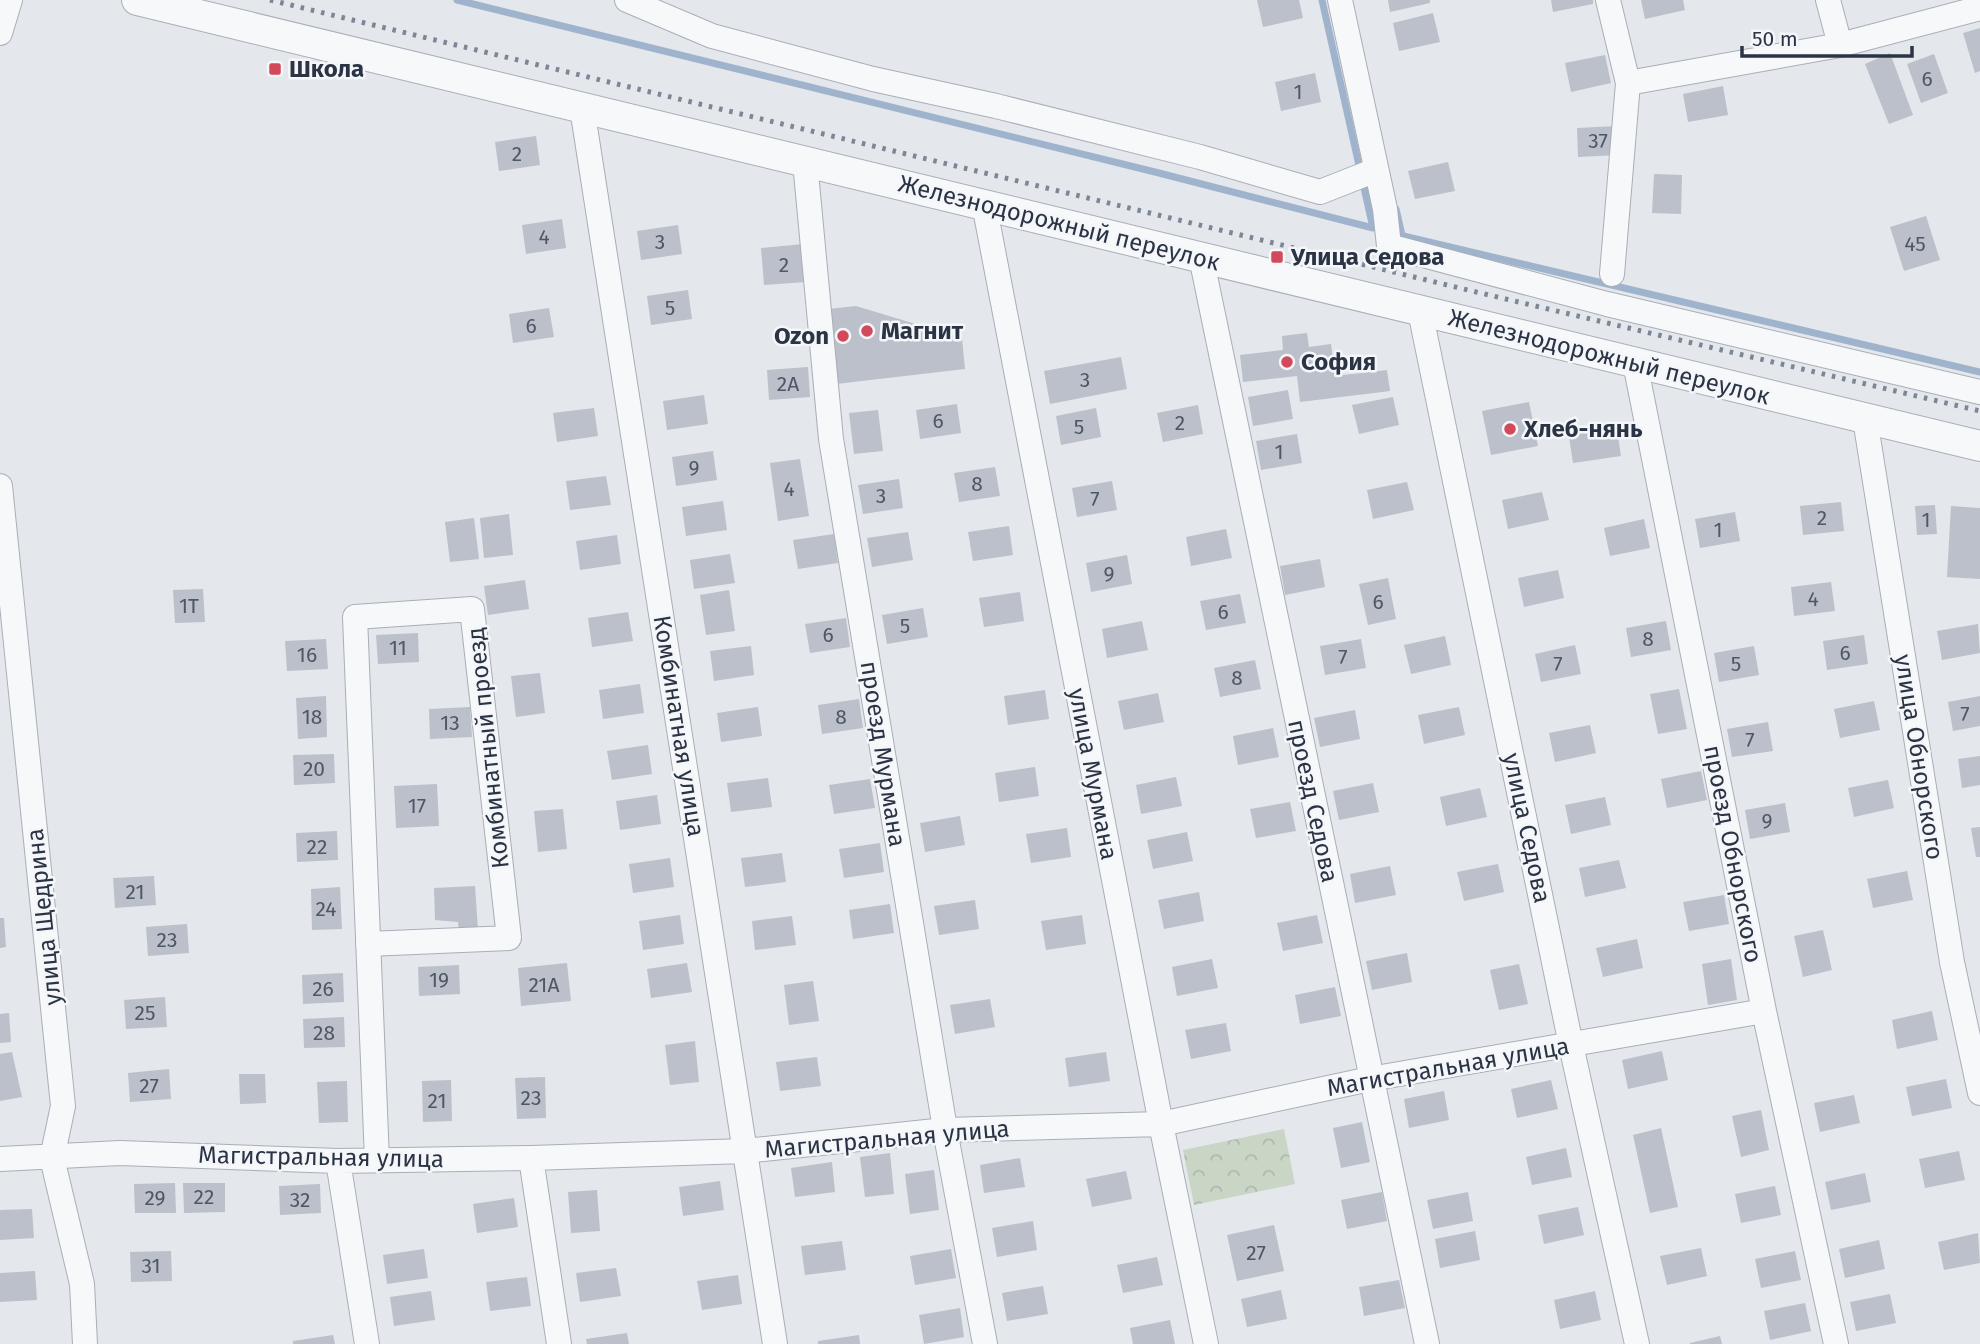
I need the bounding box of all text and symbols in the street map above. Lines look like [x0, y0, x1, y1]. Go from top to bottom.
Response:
scale bar [1742, 14, 1912, 58]
text: 50 m [1752, 26, 1798, 52]
place label: Школа [289, 55, 364, 83]
marker: Школа [267, 61, 283, 77]
house number: 6 [1921, 66, 1933, 92]
house number: 1 [1293, 79, 1303, 105]
house number: 37 [1588, 128, 1608, 154]
house number: 2 [512, 141, 522, 167]
street label: Железнодорожный переулок [895, 169, 1223, 277]
house number: 4 [538, 224, 550, 250]
house number: 3 [655, 229, 665, 255]
house number: 45 [1904, 231, 1926, 257]
place label: Улица Седова [1290, 243, 1444, 271]
marker: Улица Седова [1269, 249, 1285, 265]
house number: 2 [779, 252, 789, 278]
house number: 5 [665, 295, 675, 321]
street label: Железнодорожный переулок [1445, 303, 1773, 411]
house number: 6 [525, 313, 537, 339]
place label: Магнит [881, 317, 964, 345]
place label: Ozon [774, 322, 829, 350]
marker: Магнит [859, 323, 875, 339]
marker: Ozon [835, 328, 851, 344]
place label: София [1301, 348, 1376, 376]
marker: София [1279, 354, 1295, 370]
house number: 3 [1080, 367, 1090, 393]
house number: 2А [777, 371, 799, 397]
house number: 6 [932, 408, 944, 434]
house number: 2 [1175, 410, 1185, 436]
house number: 5 [1074, 414, 1084, 440]
place label: Хлеб-нянь [1523, 415, 1643, 443]
marker: Хлеб-нянь [1502, 421, 1518, 437]
house number: 1 [1274, 439, 1284, 465]
house number: 9 [688, 455, 700, 481]
house number: 8 [971, 471, 983, 497]
house number: 4 [783, 476, 795, 502]
house number: 3 [876, 483, 886, 509]
house number: 7 [1090, 486, 1100, 512]
house number: 2 [1817, 505, 1827, 531]
house number: 1 [1921, 507, 1931, 533]
house number: 1 [1713, 517, 1723, 543]
house number: 9 [1103, 561, 1115, 587]
house number: 4 [1807, 586, 1819, 612]
house number: 6 [1372, 589, 1384, 615]
house number: 1Т [179, 593, 199, 619]
house number: 6 [1217, 599, 1229, 625]
street label: Комбинатная улица [648, 613, 710, 839]
house number: 5 [900, 613, 910, 639]
house number: 6 [822, 622, 834, 648]
street label: Комбинатный проезд [461, 626, 515, 870]
house number: 8 [1642, 626, 1654, 652]
house number: 11 [389, 635, 407, 661]
house number: 6 [1839, 640, 1851, 666]
house number: 16 [297, 642, 317, 668]
house number: 7 [1338, 644, 1348, 670]
house number: 7 [1553, 651, 1563, 677]
house number: 5 [1731, 651, 1741, 677]
street label: улица Обнорского [1889, 652, 1949, 862]
street label: проезд Мурмана [854, 659, 912, 849]
house number: 8 [1231, 665, 1243, 691]
street label: улица Мурмана [1063, 686, 1123, 862]
house number: 7 [1960, 701, 1970, 727]
house number: 18 [302, 704, 322, 730]
house number: 8 [835, 704, 847, 730]
house number: 13 [440, 710, 460, 736]
street label: проезд Седова [1282, 717, 1344, 885]
house number: 7 [1745, 727, 1755, 753]
street label: проезд Обнорского [1698, 743, 1768, 965]
street label: улица Седова [1497, 750, 1557, 906]
house number: 20 [303, 756, 325, 782]
house number: 17 [408, 793, 426, 819]
house number: 9 [1761, 808, 1773, 834]
street label: улица Щедрина [21, 827, 67, 1007]
house number: 22 [307, 834, 327, 860]
house number: 21 [126, 879, 144, 905]
house number: 24 [316, 896, 337, 922]
house number: 23 [157, 927, 177, 953]
house number: 19 [429, 967, 449, 993]
house number: 21А [529, 972, 560, 998]
house number: 26 [312, 976, 334, 1002]
house number: 25 [135, 1000, 155, 1026]
house number: 28 [313, 1020, 335, 1046]
street label: Магистральная улица [1325, 1032, 1571, 1102]
house number: 27 [139, 1073, 159, 1099]
house number: 23 [521, 1085, 541, 1111]
house number: 21 [428, 1088, 446, 1114]
street label: Магистральная улица [763, 1114, 1011, 1164]
street label: Магистральная улица [198, 1141, 444, 1173]
house number: 22 [194, 1184, 214, 1210]
house number: 29 [144, 1185, 166, 1211]
house number: 32 [290, 1187, 310, 1213]
house number: 27 [1246, 1240, 1266, 1266]
house number: 31 [141, 1253, 161, 1279]

